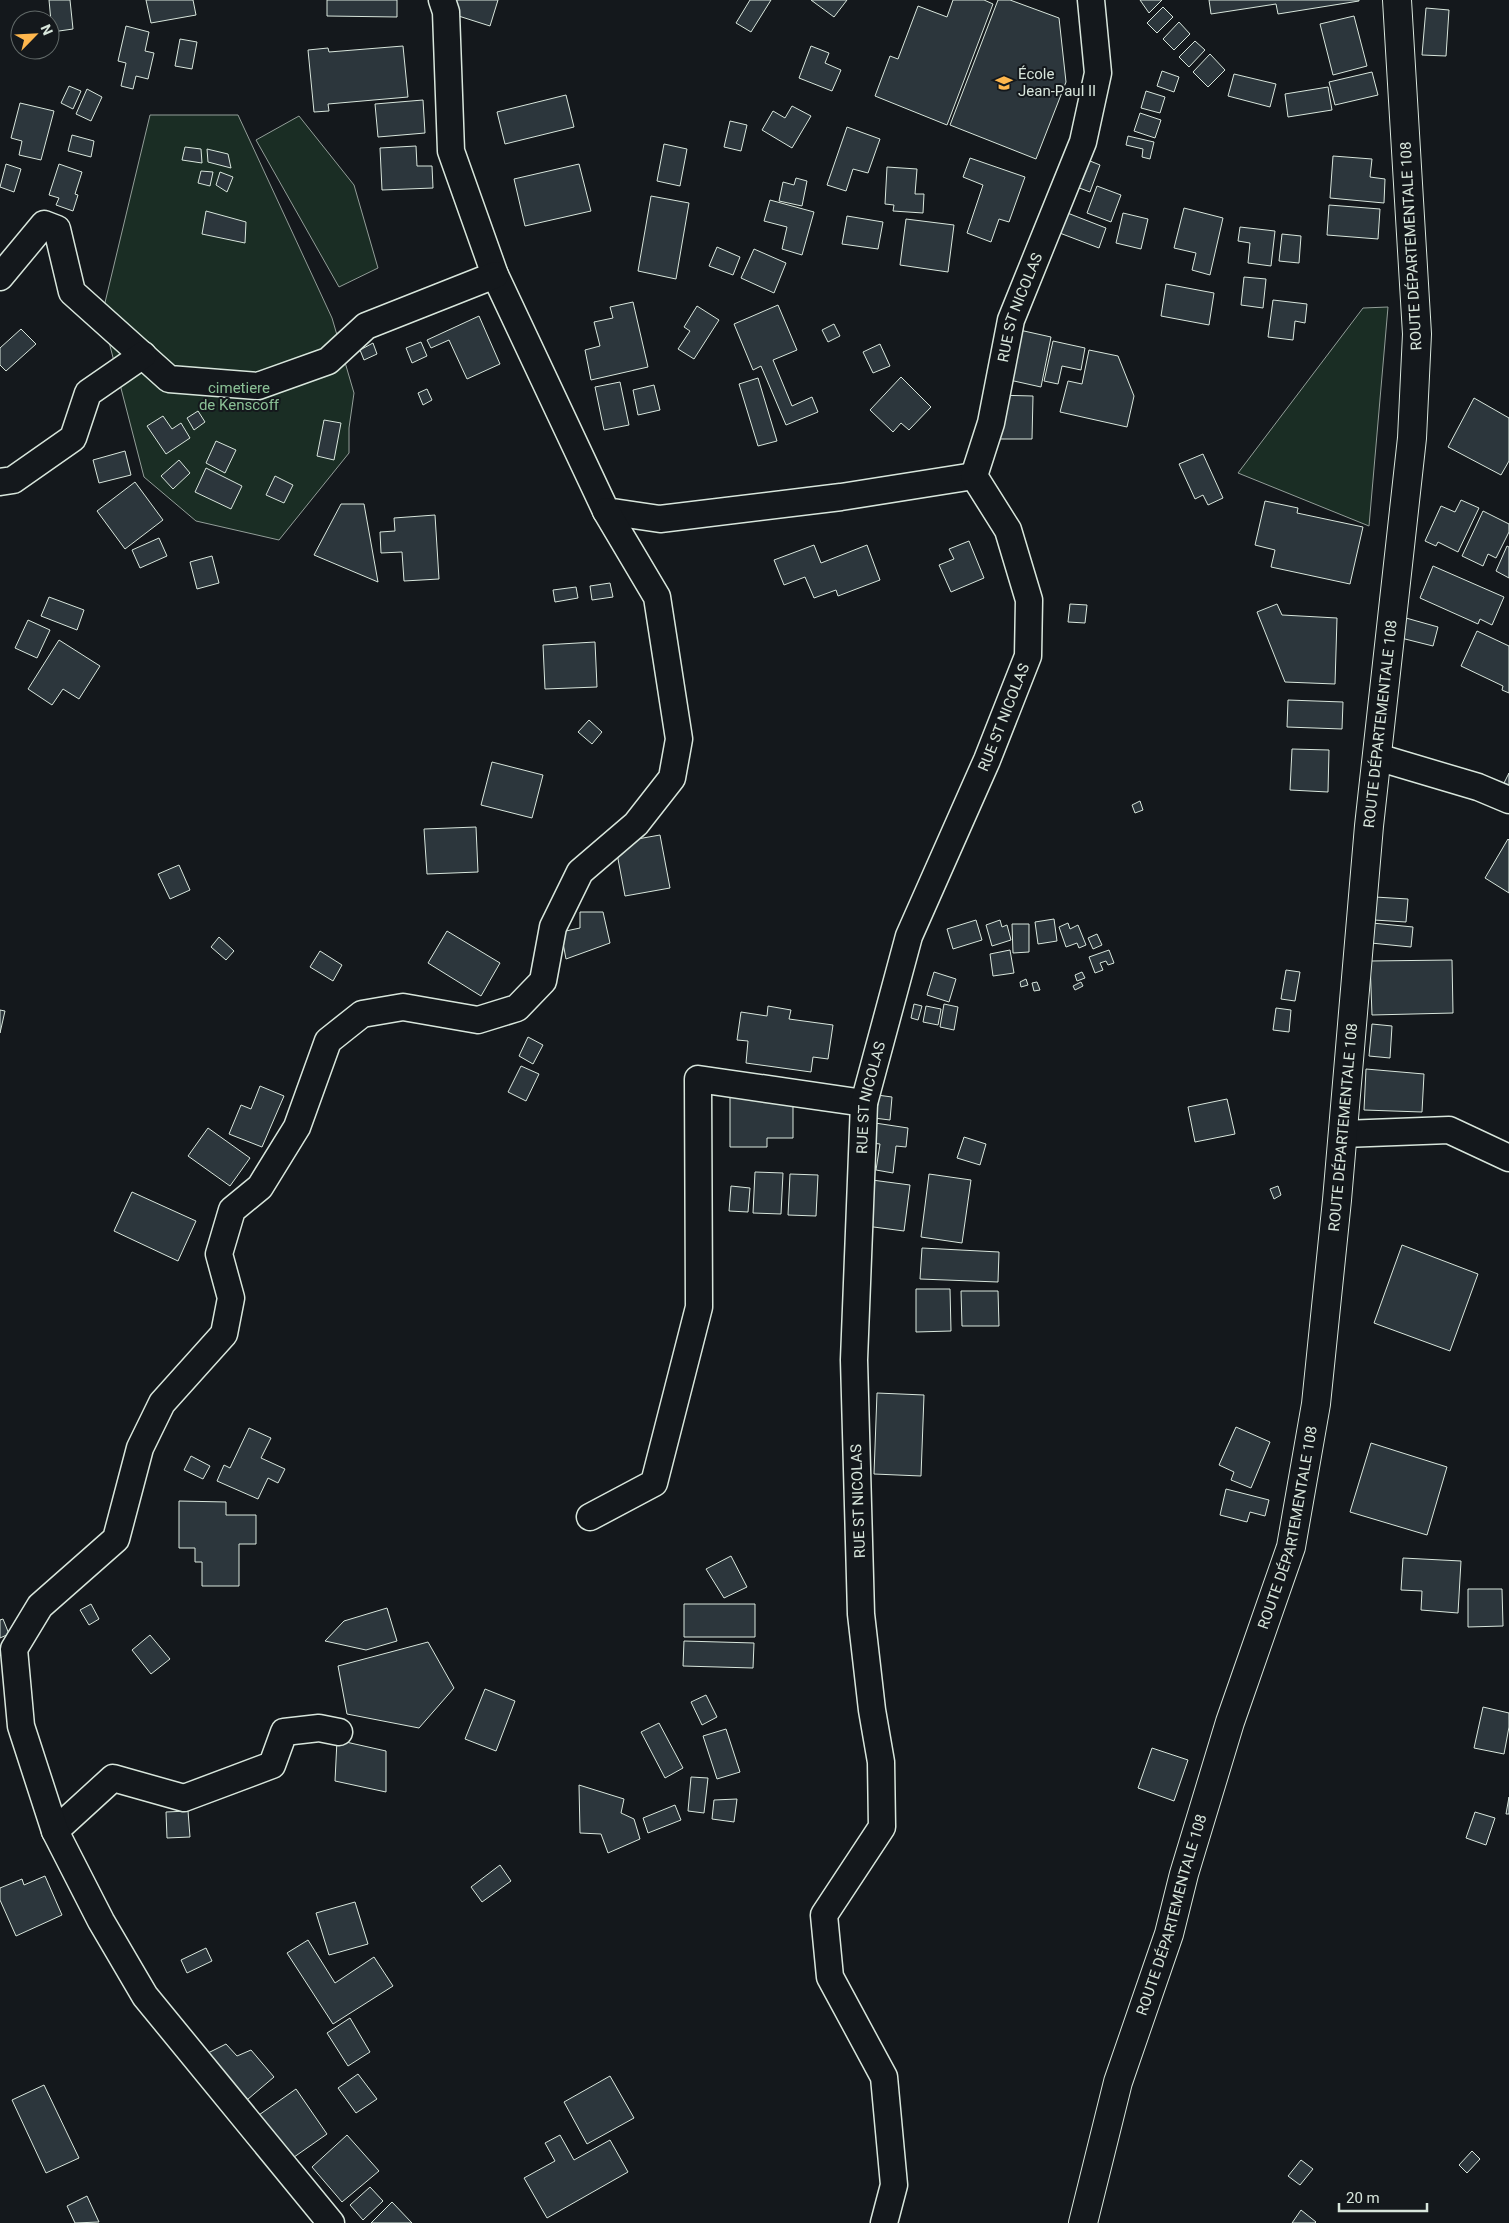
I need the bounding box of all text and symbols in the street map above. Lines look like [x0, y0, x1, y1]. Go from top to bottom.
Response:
north arrow [10, 10, 60, 60]
text: N [38, 22, 56, 37]
place label: École Jean-Paul II [1018, 65, 1096, 100]
school or university icon: École Jean-Paul II [994, 73, 1014, 93]
street label: ROUTE DÉPARTEMENTALE 108 [1397, 141, 1425, 351]
street label: RUE ST NICOLAS [994, 250, 1046, 364]
park label: cimetiere de Kenscoff [199, 379, 280, 414]
street label: ROUTE DÉPARTEMENTALE 108 [1360, 619, 1401, 829]
street label: RUE ST NICOLAS [974, 661, 1033, 774]
street label: ROUTE DÉPARTEMENTALE 108 [1325, 1022, 1361, 1232]
street label: RUE ST NICOLAS [853, 1039, 889, 1154]
street label: ROUTE DÉPARTEMENTALE 108 [1254, 1424, 1321, 1632]
street label: RUE ST NICOLAS [847, 1443, 869, 1558]
street label: ROUTE DÉPARTEMENTALE 108 [1133, 1812, 1211, 2018]
scale bar [1339, 2180, 1426, 2212]
text: 20 m [1346, 2189, 1380, 2207]

